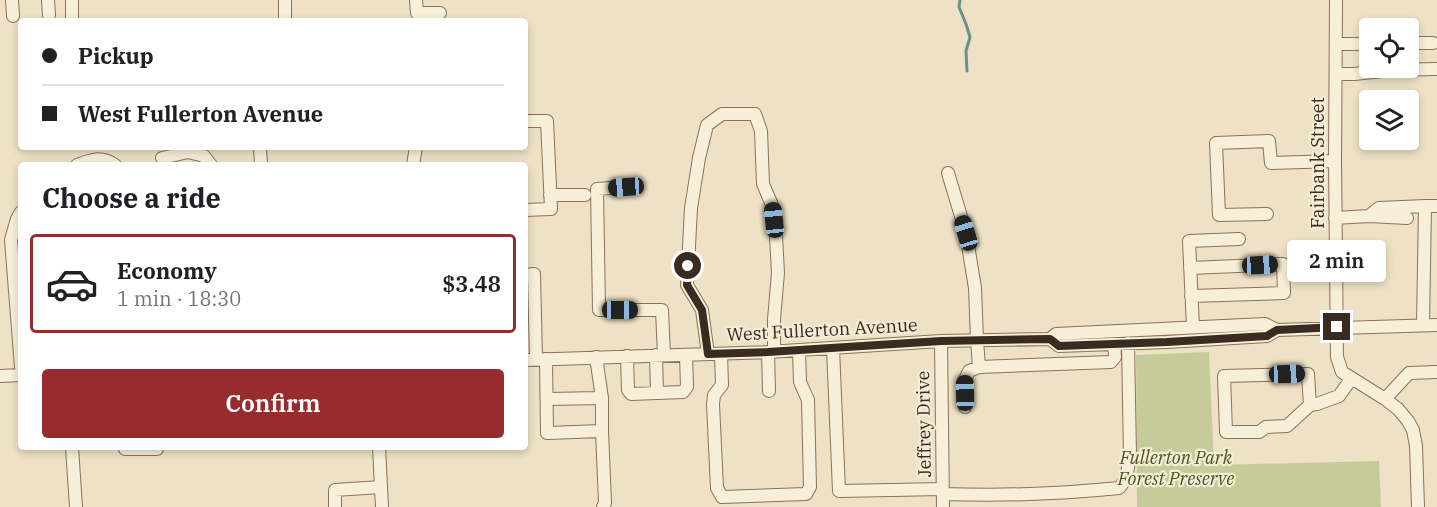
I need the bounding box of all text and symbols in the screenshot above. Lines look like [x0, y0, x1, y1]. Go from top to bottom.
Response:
map controls [1359, 18, 1419, 150]
button: locate [1359, 18, 1419, 78]
text: Pickup [78, 41, 154, 70]
button: layers [1359, 90, 1419, 150]
street label: Fairbank Street [1306, 97, 1329, 229]
text: West Fullerton Avenue [78, 99, 323, 128]
car [607, 177, 645, 197]
text: Choose a ride [42, 180, 221, 215]
car [763, 201, 785, 239]
car [952, 213, 980, 253]
callout: 2 min [1288, 240, 1386, 282]
text: 2 min [1309, 247, 1364, 274]
route start [674, 252, 701, 279]
car [1242, 255, 1278, 275]
text: Economy [117, 256, 217, 285]
icon: car [45, 257, 99, 311]
text: $3.48 [442, 269, 501, 298]
text: 1 min · 18:30 [117, 285, 241, 312]
car [602, 301, 638, 319]
street label: West Fullerton Avenue [726, 313, 918, 346]
route end [1323, 313, 1350, 340]
car [1269, 364, 1305, 384]
button: Confirm [42, 369, 504, 438]
street label: Jeffrey Drive [911, 370, 936, 478]
car [956, 375, 974, 411]
park label: Fullerton Park Forest Preserve [1117, 446, 1234, 490]

